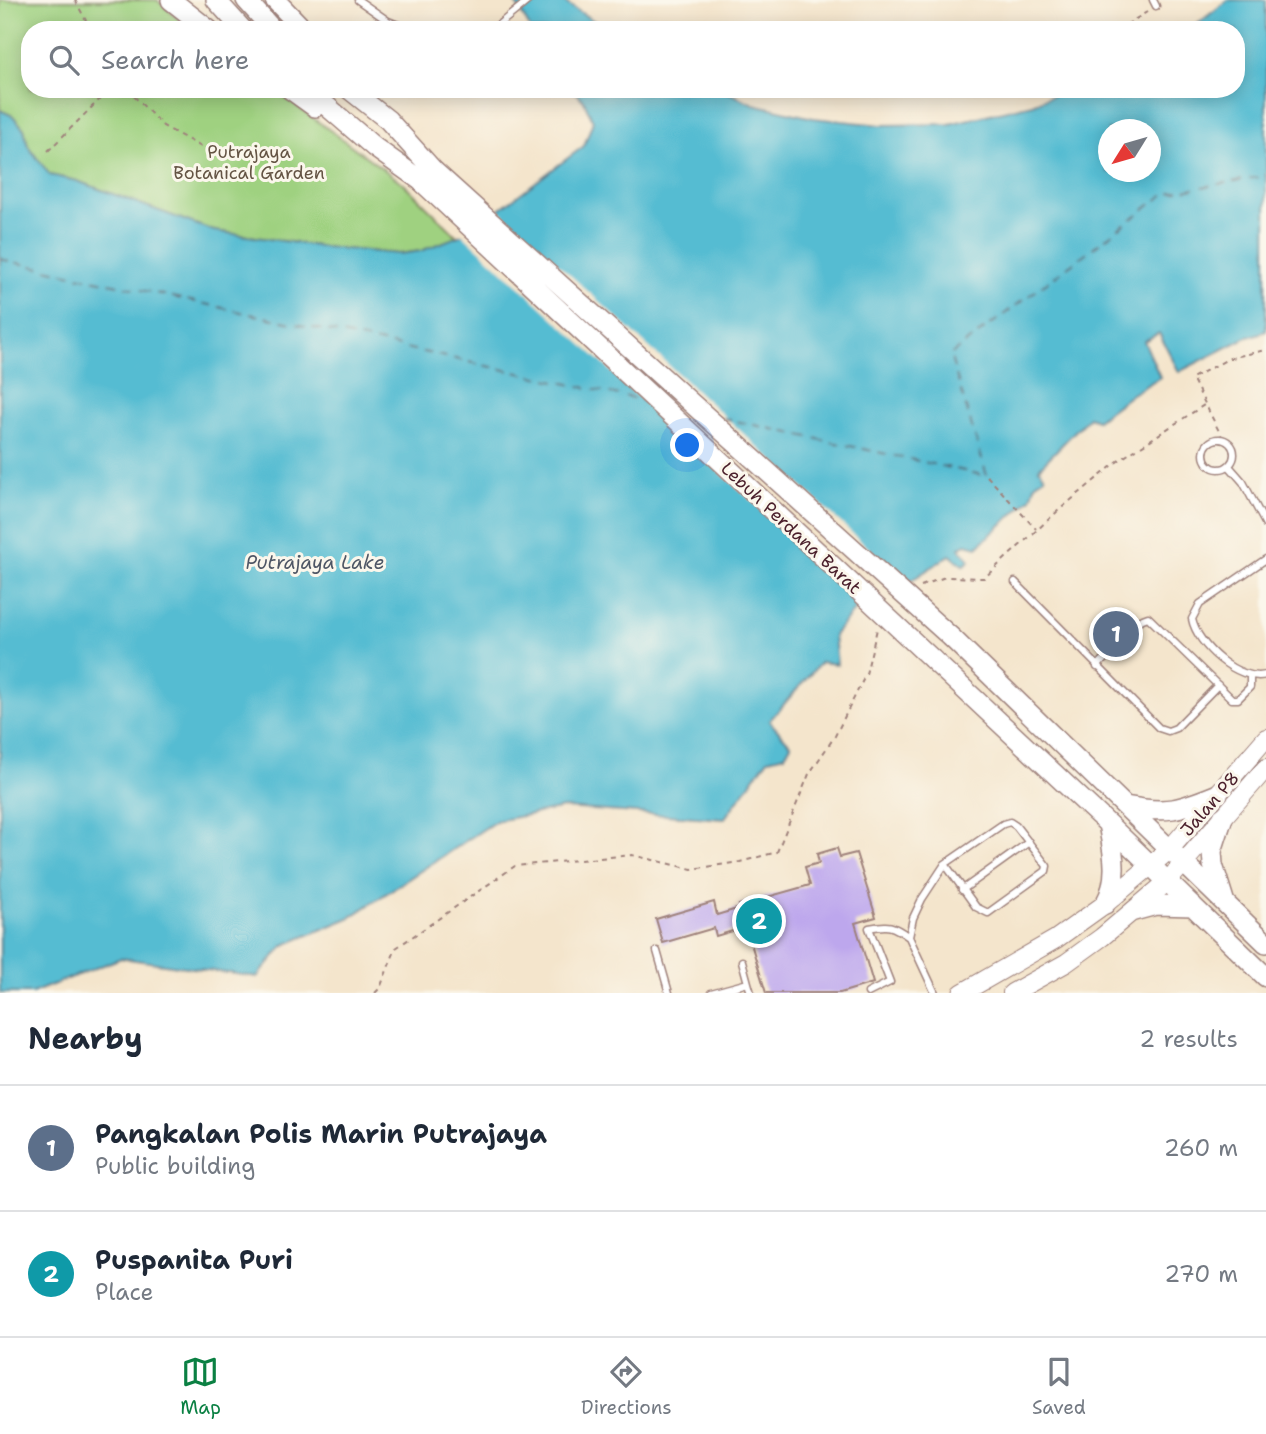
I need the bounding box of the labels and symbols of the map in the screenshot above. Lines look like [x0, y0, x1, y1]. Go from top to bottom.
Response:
north arrow [1098, 119, 1161, 182]
park label: Putrajaya Botanical Garden [173, 140, 325, 185]
your location [670, 428, 704, 462]
street label: Lebuh Perdana Barat [716, 457, 866, 599]
water label: Putrajaya Lake [246, 550, 384, 575]
pin: 1 [1093, 608, 1139, 660]
street label: Jalan P8 [1175, 766, 1245, 842]
pin: 2 [736, 895, 782, 947]

